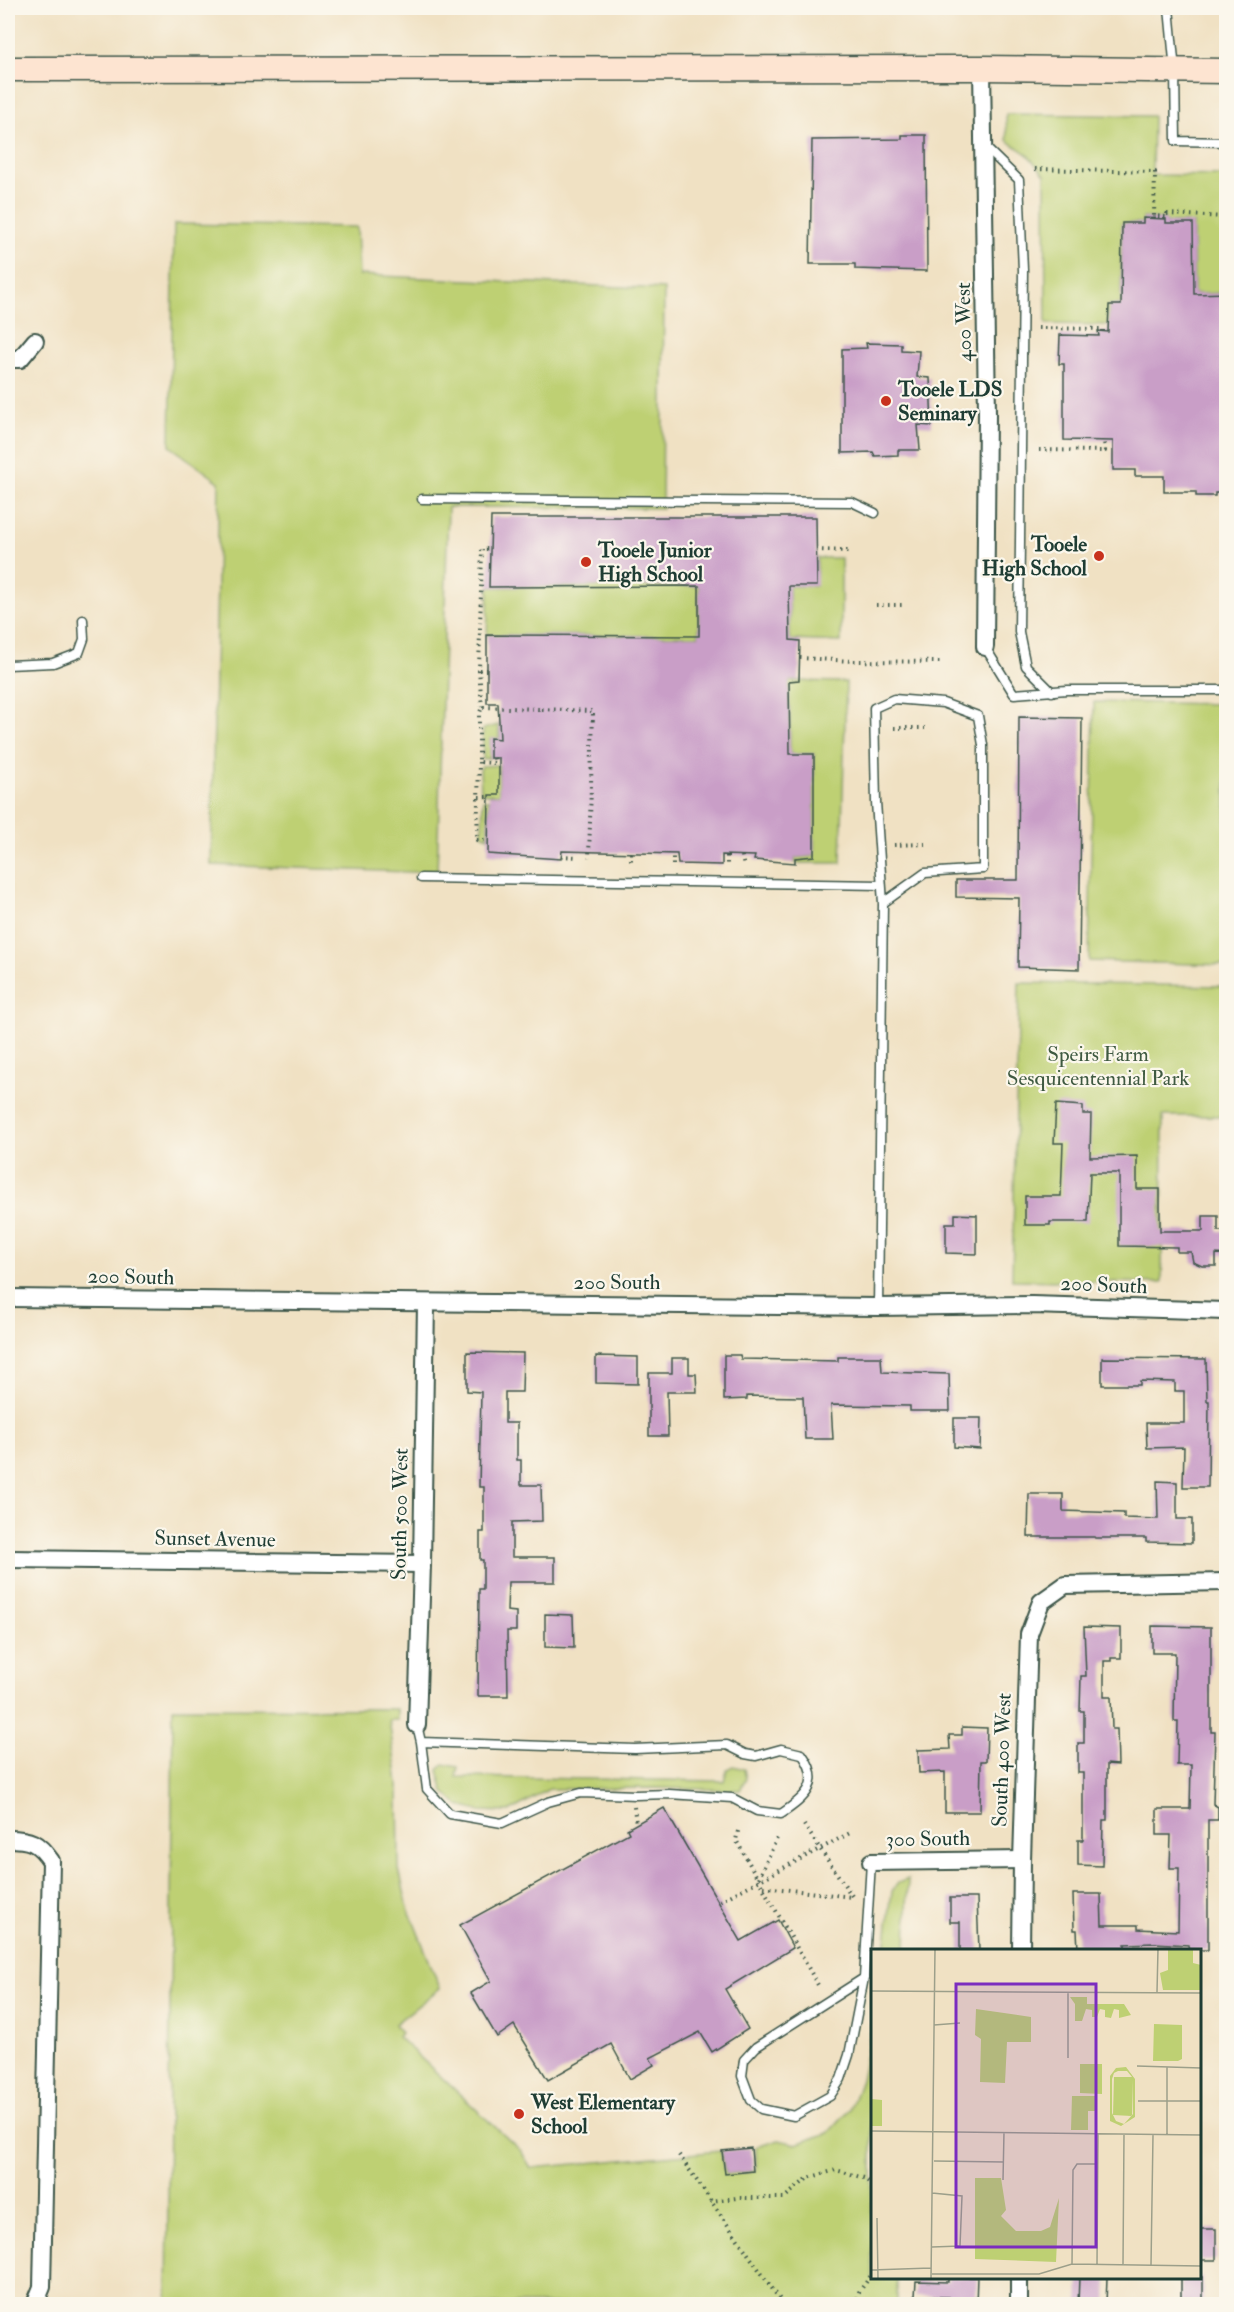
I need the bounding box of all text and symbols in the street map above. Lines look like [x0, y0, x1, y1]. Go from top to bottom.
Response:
street label: 400 West [950, 282, 978, 362]
place label: Tooele LDS Seminary [897, 376, 1002, 427]
marker: Tooele LDS Seminary [879, 394, 893, 408]
place label: Tooele High School [982, 531, 1088, 582]
place label: Tooele Junior High School [597, 537, 713, 588]
marker: Tooele High School [1092, 549, 1106, 563]
marker: Tooele Junior High School [579, 555, 593, 569]
park label: Speirs Farm Sesquicentennial Park [1007, 1041, 1189, 1092]
street label: 200 South [87, 1263, 175, 1291]
street label: 200 South [573, 1269, 661, 1296]
street label: 200 South [1060, 1270, 1148, 1300]
street label: South 500 West [385, 1448, 415, 1580]
street label: Sunset Avenue [154, 1524, 276, 1554]
street label: South 400 West [986, 1692, 1018, 1828]
street label: 300 South [886, 1825, 970, 1853]
inset map [871, 1949, 1201, 2279]
place label: West Elementary School [530, 2089, 676, 2140]
marker: West Elementary School [512, 2107, 526, 2121]

